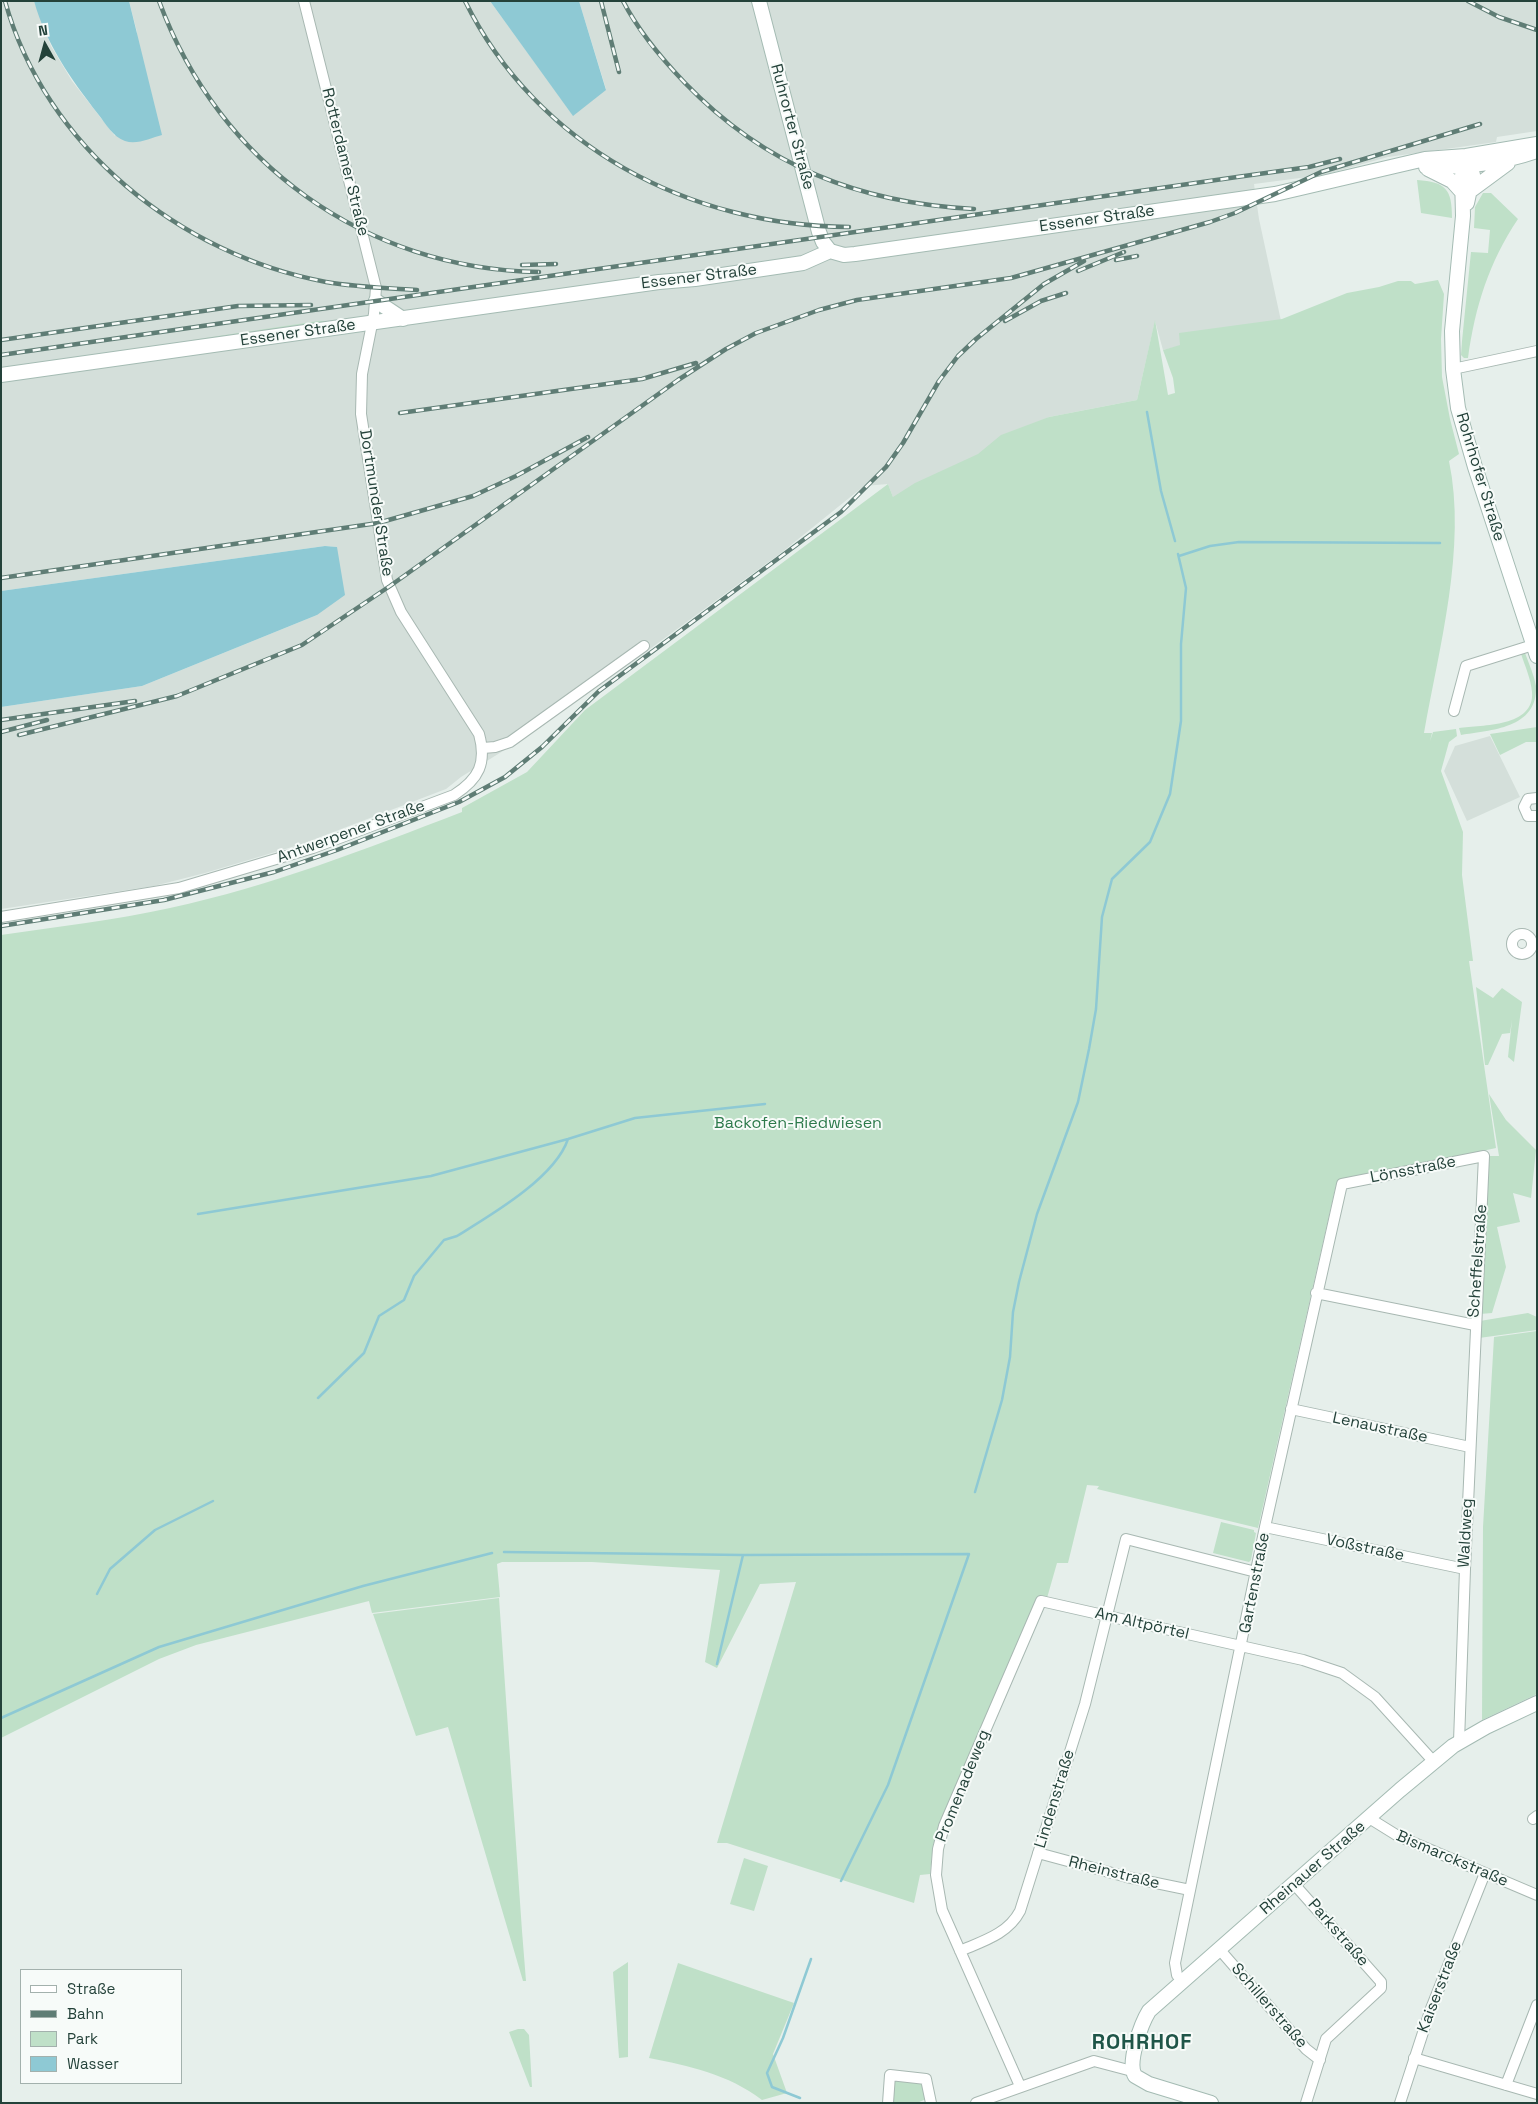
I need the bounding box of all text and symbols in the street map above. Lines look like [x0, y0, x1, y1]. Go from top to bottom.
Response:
north arrow [20, 20, 70, 70]
text: N [37, 21, 49, 40]
street label: Ruhrorter Straße [766, 62, 818, 192]
street label: Rotterdamer Straße [317, 86, 373, 238]
street label: Essener Straße [1038, 201, 1156, 237]
street label: Essener Straße [640, 260, 758, 294]
street label: Essener Straße [239, 315, 357, 351]
street label: Rohrhofer Straße [1451, 411, 1509, 543]
street label: Dortmunder Straße [355, 428, 397, 578]
street label: Antwerpener Straße [274, 796, 428, 868]
park label: Backofen-Riedwiesen [714, 1114, 882, 1134]
street label: Lönsstraße [1369, 1152, 1457, 1188]
street label: Scheffelstraße [1464, 1204, 1492, 1318]
street label: Lenaustraße [1331, 1409, 1429, 1447]
street label: Waldweg [1455, 1498, 1477, 1568]
street label: Voßstraße [1324, 1530, 1406, 1566]
street label: Gartenstraße [1236, 1531, 1274, 1635]
street label: Am Altpörtel [1093, 1604, 1191, 1644]
street label: Promenadeweg [932, 1727, 994, 1845]
street label: Lindenstraße [1031, 1747, 1079, 1851]
street label: Rheinauer Straße [1256, 1817, 1370, 1919]
street label: Bismarckstraße [1393, 1827, 1511, 1891]
street label: Rheinstraße [1066, 1852, 1162, 1894]
street label: Parkstraße [1303, 1895, 1373, 1971]
street label: Kaiserstraße [1414, 1938, 1466, 2036]
street label: Schillerstraße [1227, 1960, 1311, 2052]
legend [20, 1969, 182, 2084]
text: Straße [67, 1979, 115, 1998]
text: Bahn [67, 2004, 104, 2023]
text: Park [67, 2029, 98, 2048]
district label: ROHRHOF [1091, 2030, 1193, 2056]
text: Wasser [67, 2054, 119, 2073]

